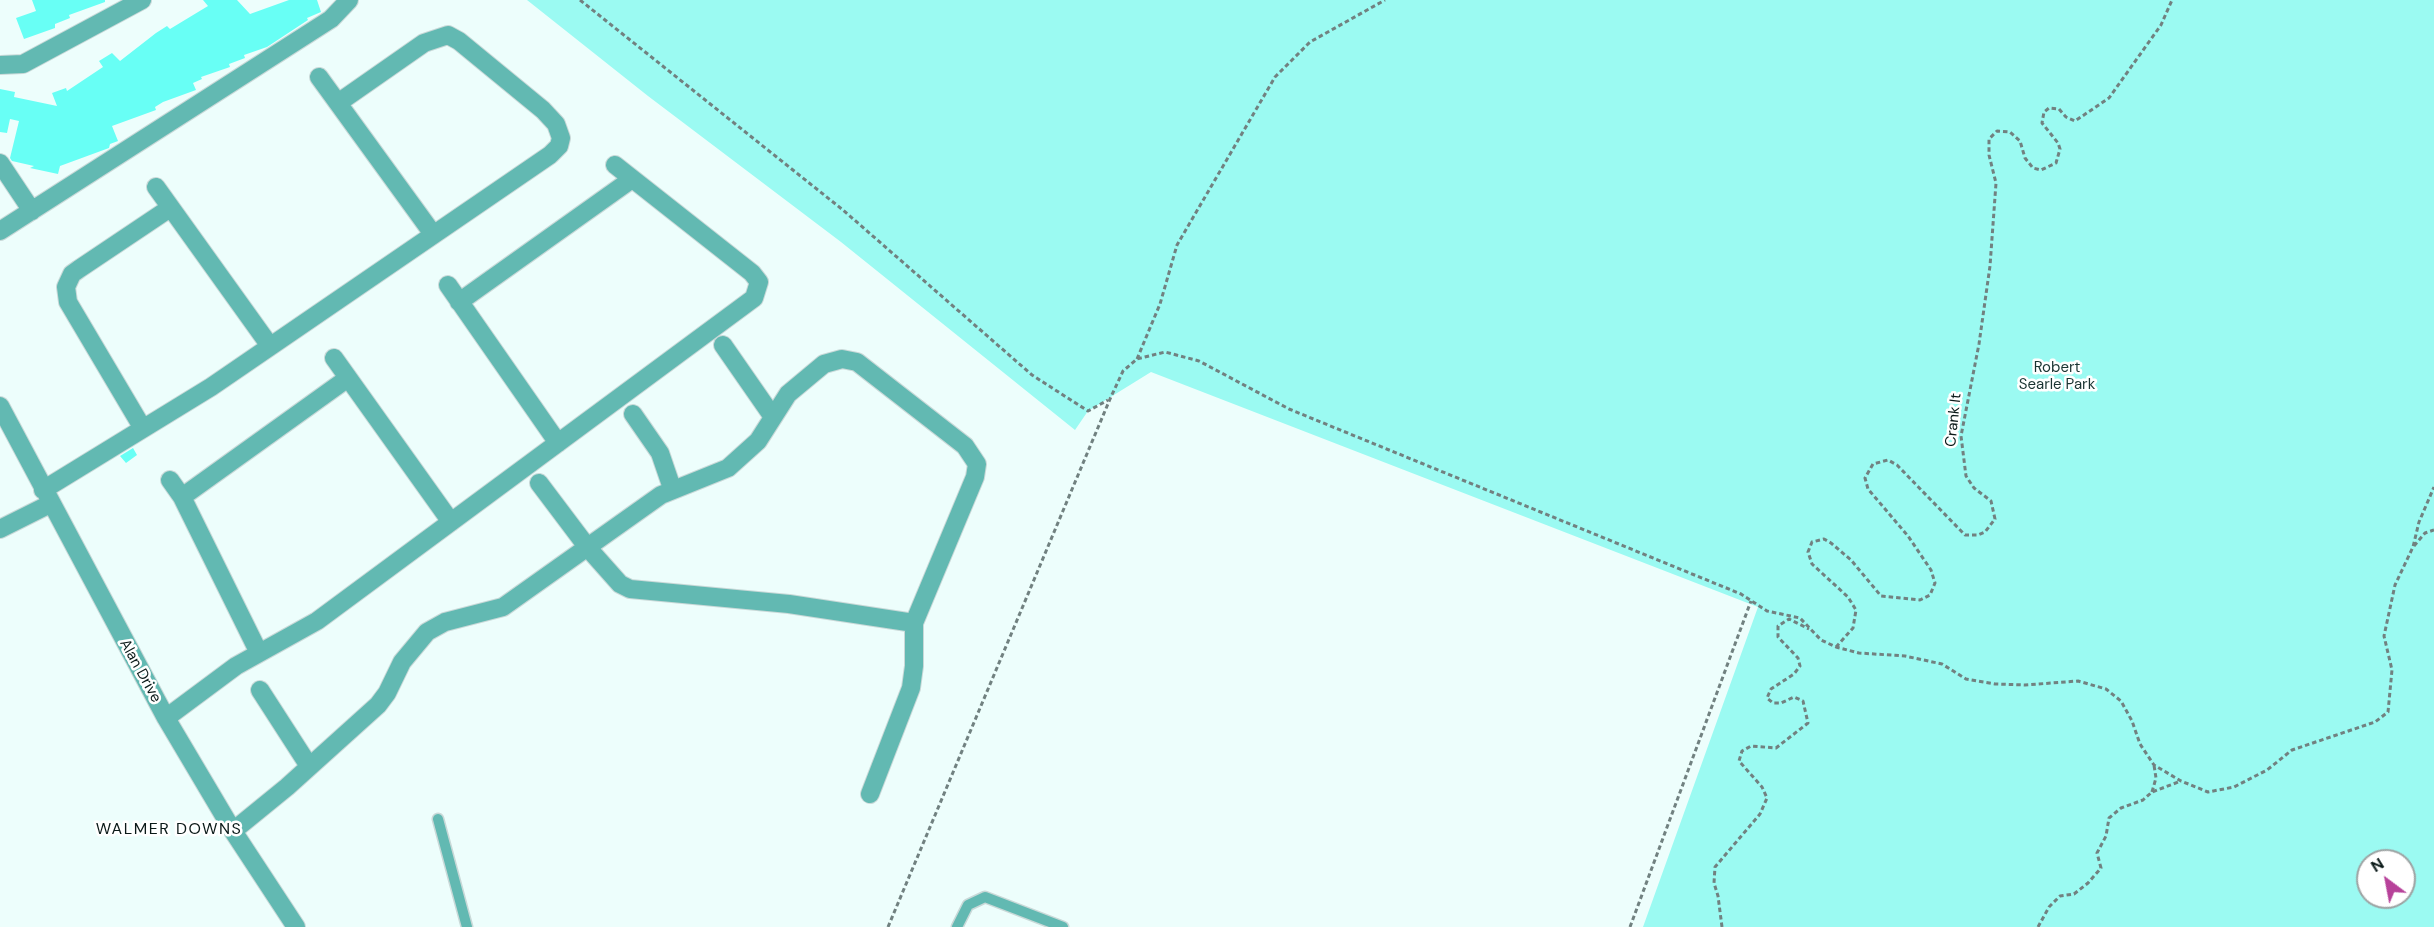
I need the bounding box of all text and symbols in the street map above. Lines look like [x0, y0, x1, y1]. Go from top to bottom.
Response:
park label: Robert Searle Park [2019, 359, 2095, 394]
street label: Crank It [1942, 392, 1966, 448]
street label: Alan Drive [115, 636, 165, 706]
district label: WALMER DOWNS [96, 820, 242, 840]
north arrow [2356, 849, 2416, 909]
text: N [2367, 853, 2388, 877]

